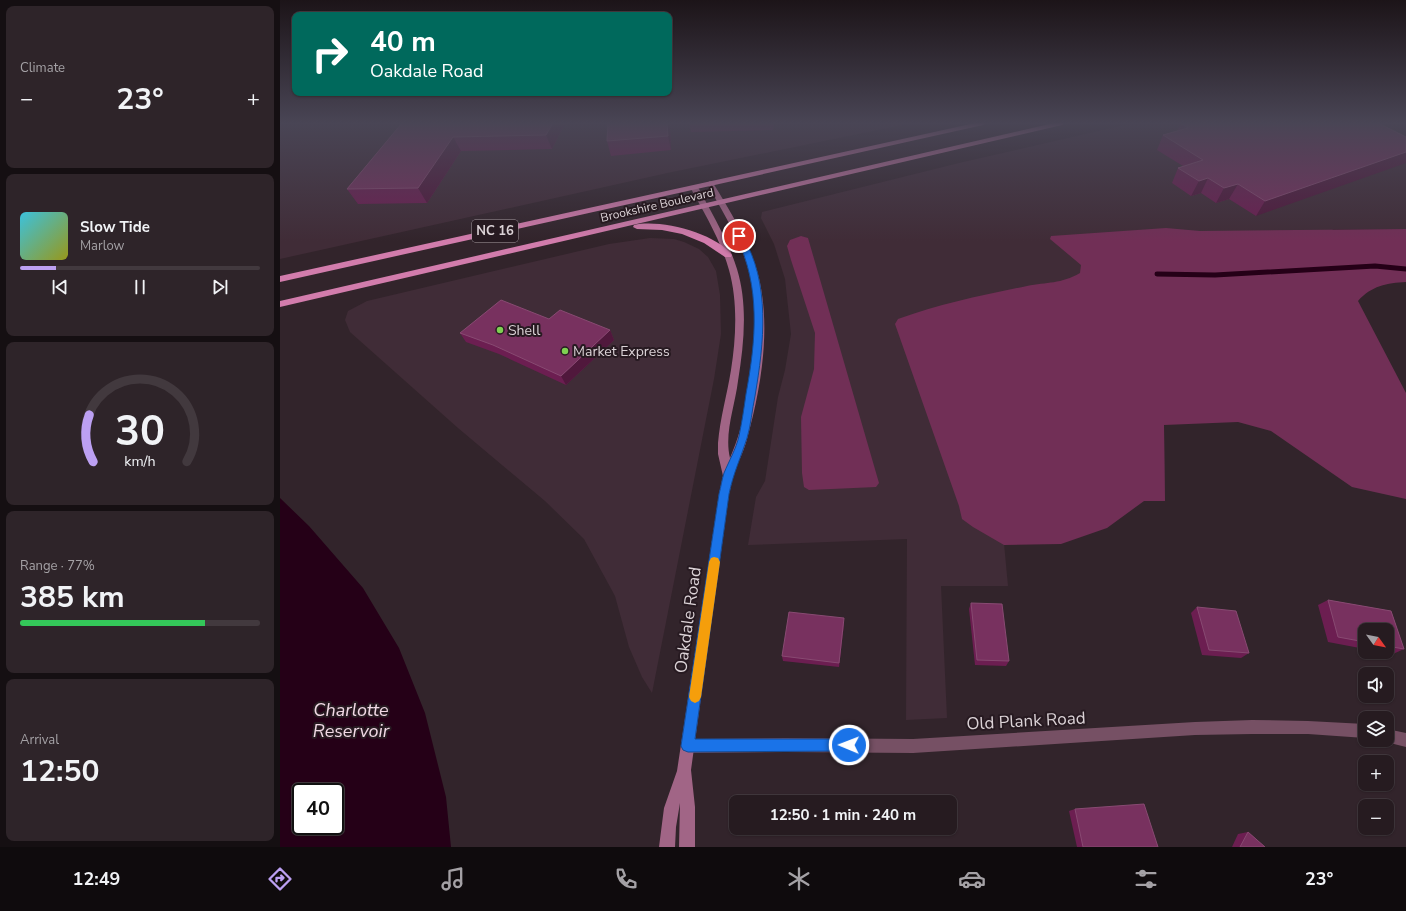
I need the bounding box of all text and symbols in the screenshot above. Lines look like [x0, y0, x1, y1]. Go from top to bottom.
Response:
text: 40 m [370, 23, 436, 61]
icon: right [304, 28, 356, 80]
text: Climate [20, 59, 65, 77]
text: Oakdale Road [370, 59, 483, 83]
text: 23° [116, 79, 164, 120]
text: − [20, 84, 33, 114]
text: + [247, 84, 260, 114]
street label: Brookshire Boulevard [599, 184, 715, 226]
text: Slow Tide [80, 217, 150, 237]
pin [722, 219, 756, 253]
road number: NC 16 [472, 220, 518, 242]
icon: arrive [728, 225, 750, 247]
text: Marlow [80, 237, 125, 255]
icon: previous [49, 276, 71, 298]
icon: pause [129, 276, 151, 298]
icon: next [209, 276, 231, 298]
place label: Shell [508, 321, 541, 340]
marker: Shell [495, 325, 505, 335]
place label: Market Express [573, 342, 670, 361]
marker: Market Express [560, 346, 570, 356]
text: 30 [115, 402, 165, 459]
text: km/h [124, 451, 156, 470]
text: Range · 77% [20, 557, 95, 575]
street label: Oakdale Road [669, 565, 707, 675]
text: 385 km [20, 577, 125, 618]
north arrow [1358, 623, 1394, 659]
map controls [1358, 623, 1394, 835]
button: sound [1358, 667, 1394, 703]
water label: Charlotte Reservoir [313, 698, 390, 743]
street label: Old Plank Road [966, 706, 1086, 736]
button: layers [1358, 711, 1394, 747]
position arrow [828, 724, 870, 766]
text: Arrival [20, 731, 59, 749]
text: 12:50 [20, 751, 99, 792]
button: + [1358, 755, 1394, 791]
speed limit sign: 40 [292, 783, 344, 835]
button: − [1358, 799, 1394, 835]
text: 12:50 · 1 min · 240 m [770, 805, 916, 825]
icon: directions [266, 865, 294, 893]
icon: music [439, 865, 467, 893]
icon: phone [612, 865, 640, 893]
icon: climate [785, 865, 813, 893]
icon: car [958, 865, 986, 893]
icon: filters [1132, 865, 1160, 893]
text: 12:49 [73, 867, 120, 891]
text: 23° [1305, 867, 1333, 891]

